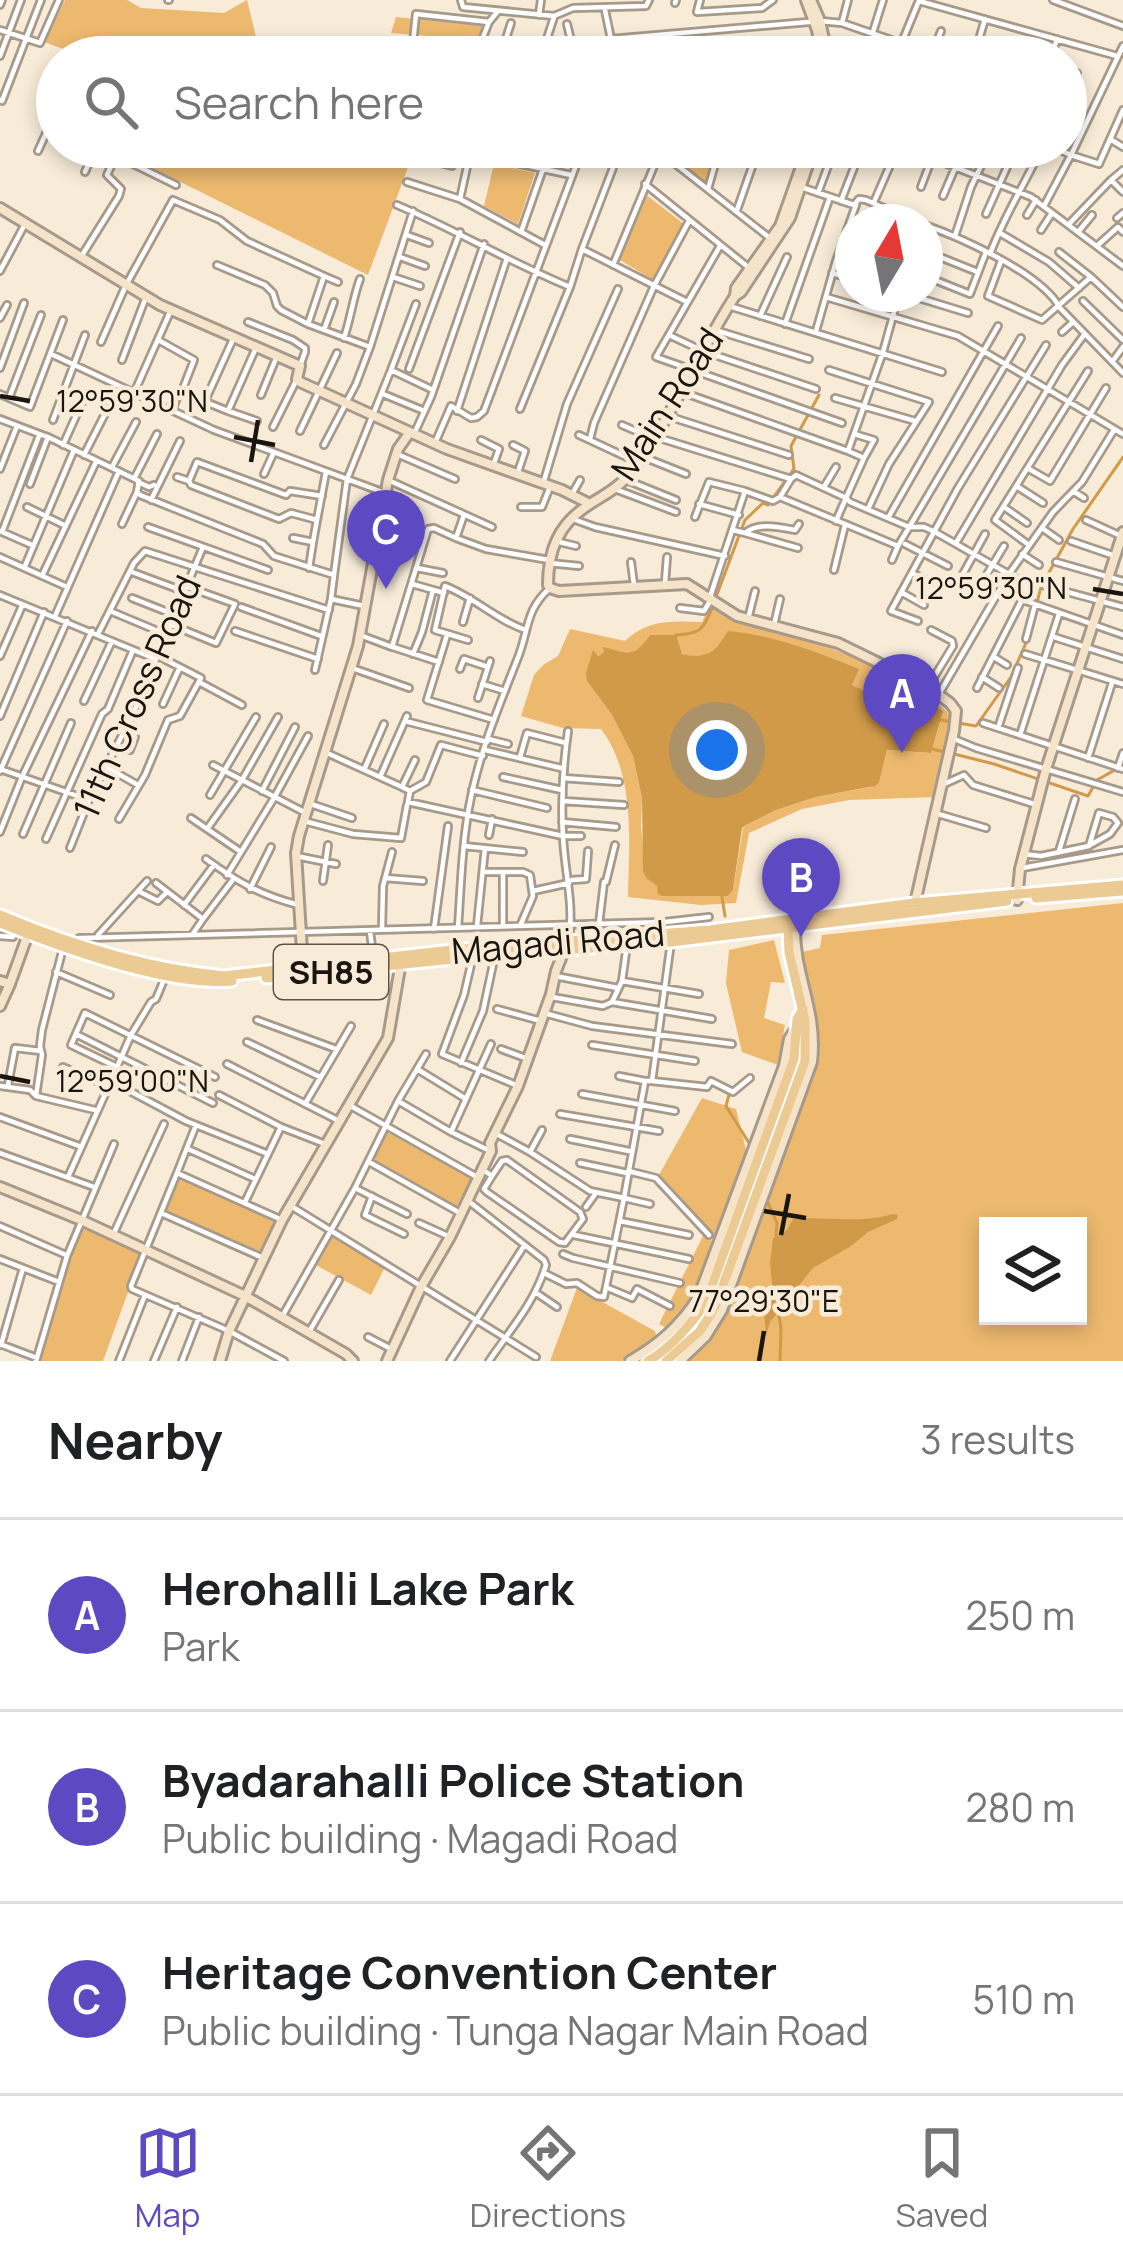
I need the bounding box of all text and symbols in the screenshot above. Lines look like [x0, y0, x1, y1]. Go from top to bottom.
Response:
search box [36, 36, 1087, 168]
icon: search [78, 69, 144, 135]
text: Search here [174, 71, 424, 133]
north arrow [835, 204, 943, 312]
street label: Main Road [599, 318, 734, 489]
text: 12°59'30"N [56, 380, 208, 421]
pin: C [347, 490, 425, 589]
text: 12°59'30"N [915, 567, 1067, 608]
street label: 11th Cross Road [61, 568, 212, 826]
pin: A [863, 654, 941, 753]
your location [687, 720, 747, 780]
pin: B [762, 838, 840, 937]
street label: Magadi Road [449, 908, 667, 975]
road number: SH85 [274, 945, 388, 999]
text: 12°59'00"N [55, 1060, 209, 1101]
map controls [979, 1217, 1087, 1325]
button: layers [979, 1217, 1087, 1325]
text: 77°29'30"E [689, 1280, 839, 1321]
text: Nearby [48, 1405, 223, 1474]
text: 3 results [920, 1412, 1075, 1466]
text: Herohalli Lake Park [162, 1557, 574, 1619]
text: A [74, 1588, 100, 1642]
text: 250 m [966, 1588, 1075, 1642]
text: Park [162, 1619, 240, 1673]
text: Byadarahalli Police Station [162, 1749, 744, 1811]
text: B [75, 1780, 99, 1834]
text: 280 m [965, 1780, 1075, 1834]
text: Public building · Magadi Road [162, 1811, 678, 1865]
text: Heritage Convention Center [162, 1941, 777, 2003]
text: C [73, 1972, 101, 2026]
text: 510 m [973, 1972, 1075, 2026]
text: Public building · Tunga Nagar Main Road [162, 2003, 869, 2057]
tab: Map [135, 2120, 201, 2237]
tab: Directions [470, 2120, 626, 2237]
tab: Saved [895, 2120, 988, 2237]

